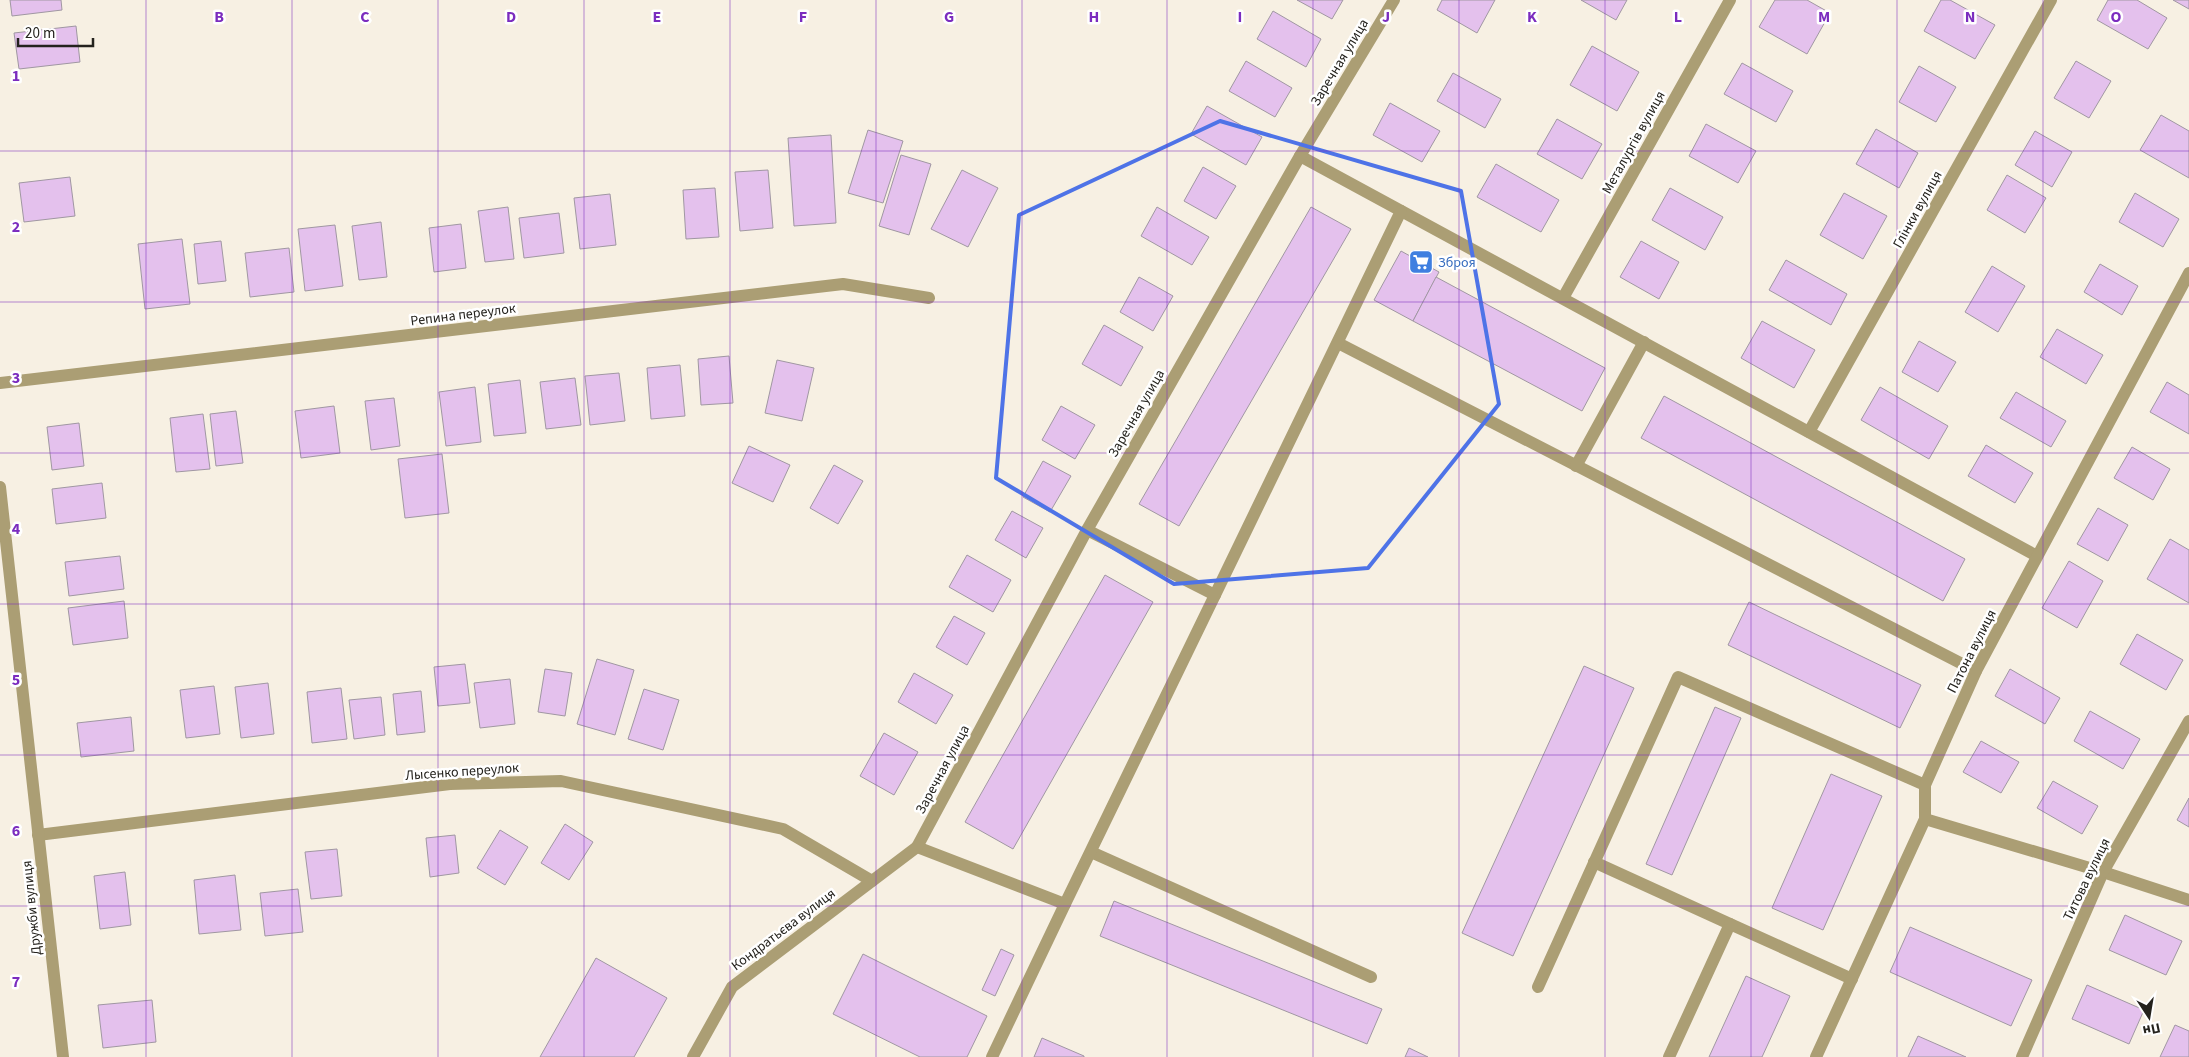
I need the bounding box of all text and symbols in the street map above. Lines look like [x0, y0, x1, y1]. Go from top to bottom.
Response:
text: B [214, 6, 224, 28]
text: C [360, 6, 370, 28]
text: D [506, 6, 516, 28]
text: E [653, 6, 661, 28]
text: F [799, 6, 807, 28]
text: G [944, 6, 954, 28]
text: H [1089, 6, 1099, 28]
text: I [1238, 6, 1242, 28]
text: J [1382, 6, 1390, 28]
text: K [1527, 6, 1537, 28]
text: L [1674, 6, 1682, 28]
text: M [1818, 6, 1830, 28]
text: N [1965, 6, 1975, 28]
text: O [2111, 6, 2122, 28]
scale bar [18, 15, 92, 47]
street label: Заречная улица [1306, 15, 1374, 110]
text: 20 m [25, 23, 55, 44]
text: 1 [12, 65, 20, 87]
street label: Металургів вулиця [1597, 87, 1670, 198]
street label: Глінки вулиця [1888, 167, 1947, 252]
text: 2 [12, 216, 20, 238]
supermarket icon: Зброя [1408, 249, 1434, 275]
place label: Зброя [1438, 253, 1476, 273]
street label: Репина переулок [409, 299, 517, 331]
street label: Заречная улица [1104, 366, 1170, 461]
text: 3 [12, 367, 20, 389]
text: 4 [12, 518, 21, 540]
street label: Патона вулиця [1942, 606, 2002, 697]
text: 5 [12, 669, 20, 691]
street label: Заречная улица [911, 721, 975, 818]
street label: Лысенко переулок [404, 758, 520, 786]
text: 6 [12, 820, 20, 842]
street label: Титова вулиця [2058, 835, 2115, 924]
street label: Дружби вулиця [17, 860, 47, 956]
street label: Кондратьєва вулиця [727, 884, 840, 976]
text: 7 [12, 971, 20, 993]
north arrow [2124, 992, 2174, 1042]
text: Пн [2141, 1017, 2162, 1040]

